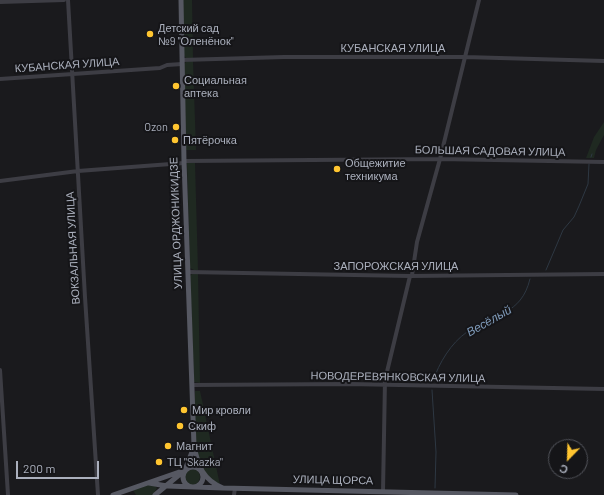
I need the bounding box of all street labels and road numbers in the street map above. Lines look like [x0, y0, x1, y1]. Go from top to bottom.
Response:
street label: КУБАНСКАЯ УЛИЦА [341, 41, 445, 55]
street label: КУБАНСКАЯ УЛИЦА [14, 55, 120, 75]
street label: БОЛЬШАЯ САДОВАЯ УЛИЦА [415, 143, 565, 159]
street label: УЛИЦА ОРДЖОНИКИДЗЕ [167, 157, 185, 289]
street label: ВОКЗАЛЬНАЯ УЛИЦА [63, 191, 83, 305]
street label: ЗАПОРОЖСКАЯ УЛИЦА [334, 259, 458, 273]
street label: НОВОДЕРЕВЯНКОВСКАЯ УЛИЦА [310, 369, 486, 385]
street label: УЛИЦА ЩОРСА [293, 473, 373, 487]

